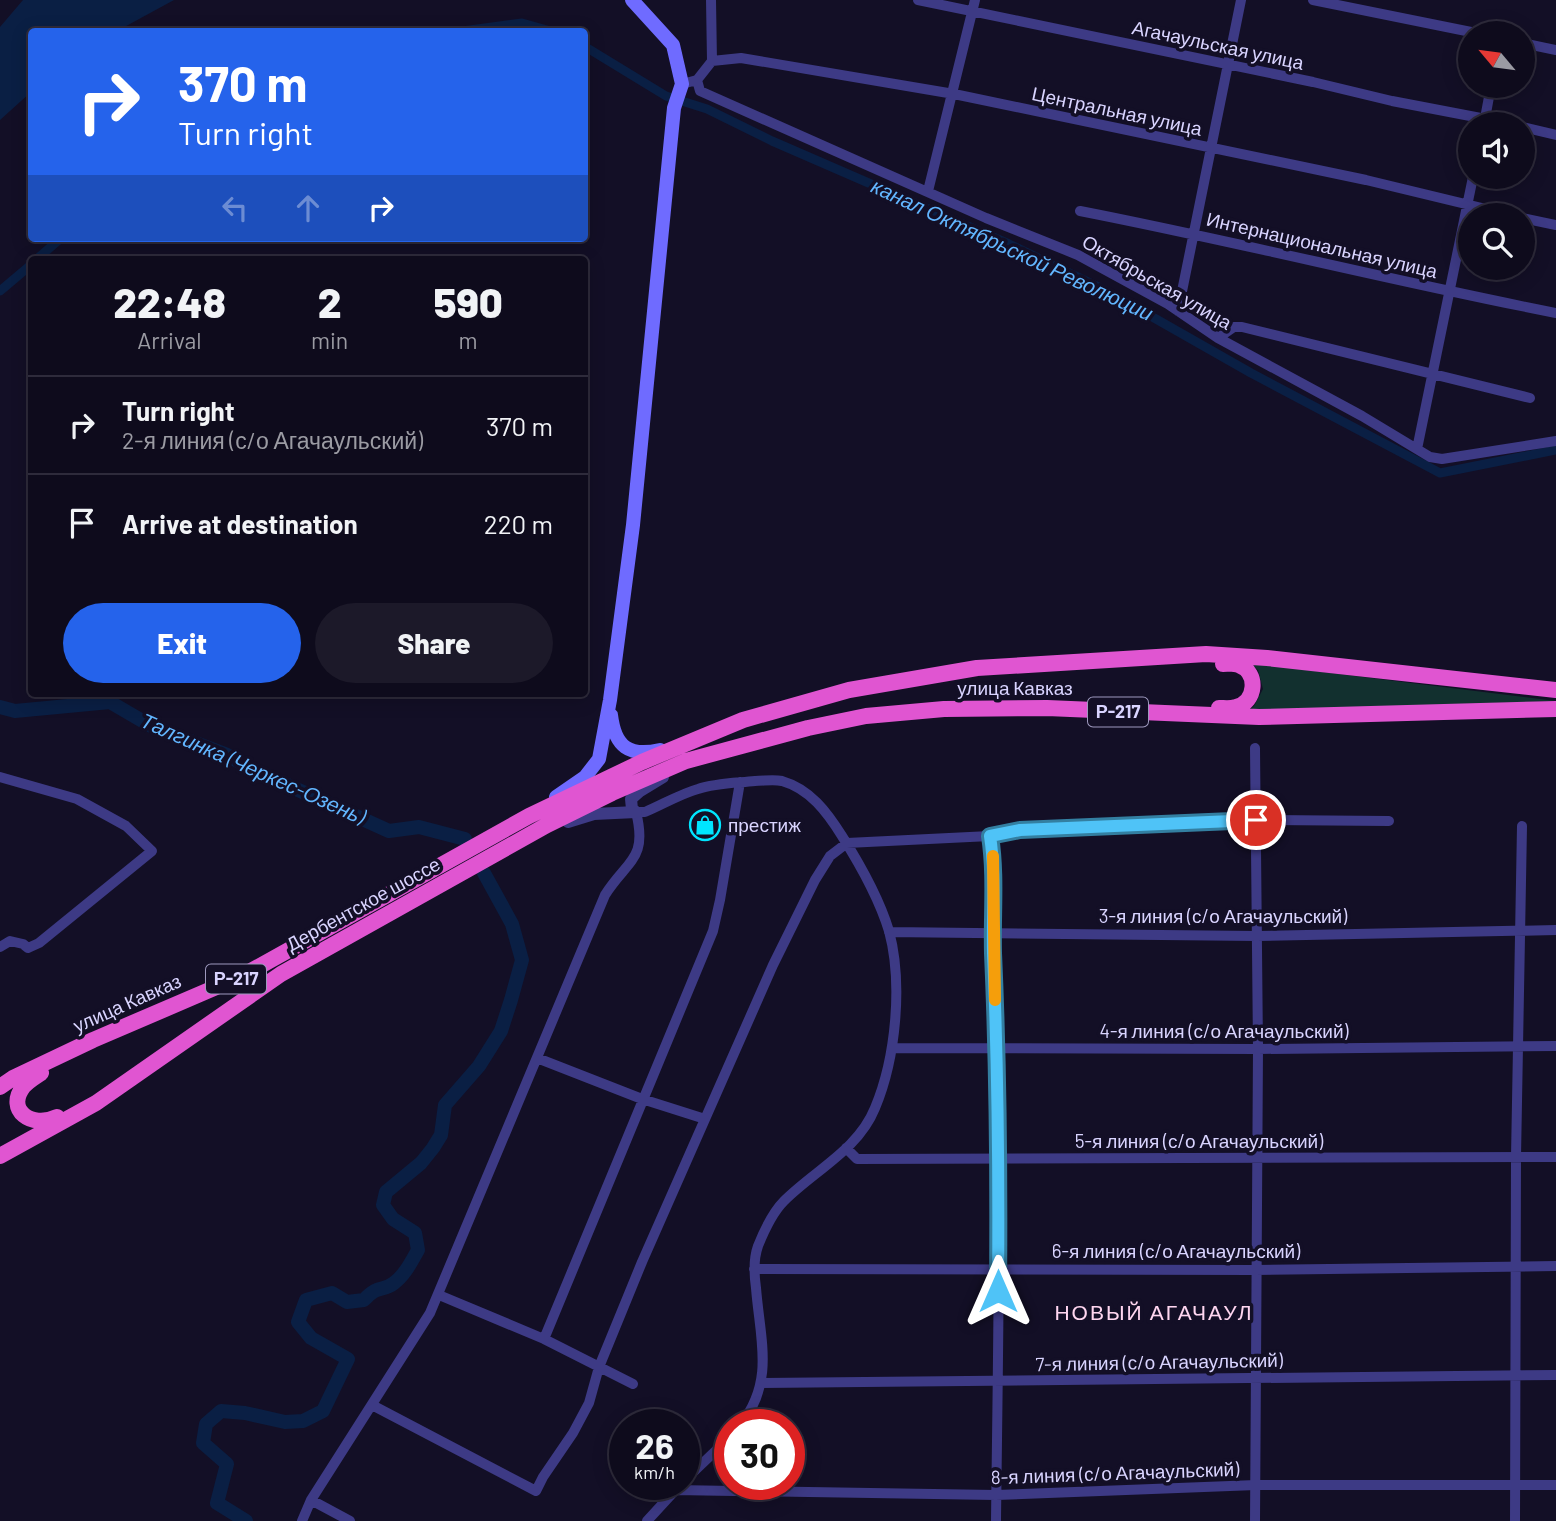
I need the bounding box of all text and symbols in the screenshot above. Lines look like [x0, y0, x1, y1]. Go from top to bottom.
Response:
street label: Агачаульская улица [1130, 15, 1306, 74]
north arrow [1458, 21, 1535, 98]
map controls [1458, 21, 1535, 280]
text: 370 m [178, 53, 307, 112]
icon: right [63, 56, 154, 147]
street label: Центральная улица [1030, 81, 1205, 140]
button: sound [1458, 112, 1535, 189]
text: Turn right [178, 113, 313, 151]
water label: канал Октябрьской Революции [868, 172, 1158, 325]
icon: left [216, 189, 254, 227]
icon: ahead [289, 189, 327, 227]
icon: right [362, 189, 400, 227]
button: search [1458, 203, 1535, 280]
street label: Интернациональная улица [1204, 207, 1440, 282]
street label: Октябрьская улица [1078, 229, 1236, 334]
text: 22:48 [113, 276, 226, 326]
text: 2 [318, 276, 342, 326]
text: 590 [433, 276, 503, 326]
text: Arrival [137, 326, 202, 354]
text: min [311, 326, 348, 354]
text: m [459, 326, 478, 354]
text: Turn right [122, 395, 235, 426]
icon: right [63, 406, 101, 444]
text: 370 m [486, 410, 553, 441]
text: 2-я линия (с/о Агачаульский) [122, 426, 423, 454]
icon: arrive [63, 504, 101, 542]
text: Arrive at destination [122, 508, 358, 539]
text: 220 m [484, 508, 553, 539]
button: Exit [63, 603, 301, 683]
button: Share [315, 603, 553, 683]
street label: улица Кавказ [957, 676, 1073, 699]
road number: Р-217 [1088, 698, 1148, 726]
water label: Талгинка (Черкес-Озень) [137, 707, 370, 829]
pin [1226, 790, 1286, 850]
icon: arrive [1237, 801, 1275, 839]
shop icon: престиж [688, 808, 722, 842]
place label: престиж [728, 813, 801, 836]
street label: Дербентское шоссе [282, 852, 444, 955]
street label: 3-я линия (с/о Агачаульский) [1099, 904, 1348, 927]
road number: Р-217 [206, 964, 266, 994]
street label: улица Кавказ [69, 969, 184, 1037]
street label: 4-я линия (с/о Агачаульский) [1099, 1019, 1350, 1042]
street label: 5-я линия (с/о Агачаульский) [1075, 1129, 1324, 1152]
street label: 6-я линия (с/о Агачаульский) [1052, 1239, 1301, 1262]
position arrow [961, 1254, 1035, 1328]
district label: НОВЫЙ АГАЧАУЛ [1054, 1299, 1254, 1324]
street label: 7-я линия (с/о Агачаульский) [1035, 1348, 1284, 1375]
speed limit sign: 30 [714, 1409, 805, 1500]
text: 26 [635, 1424, 674, 1466]
street label: 8-я линия (с/о Агачаульский) [990, 1457, 1241, 1488]
text: km/h [634, 1461, 675, 1483]

